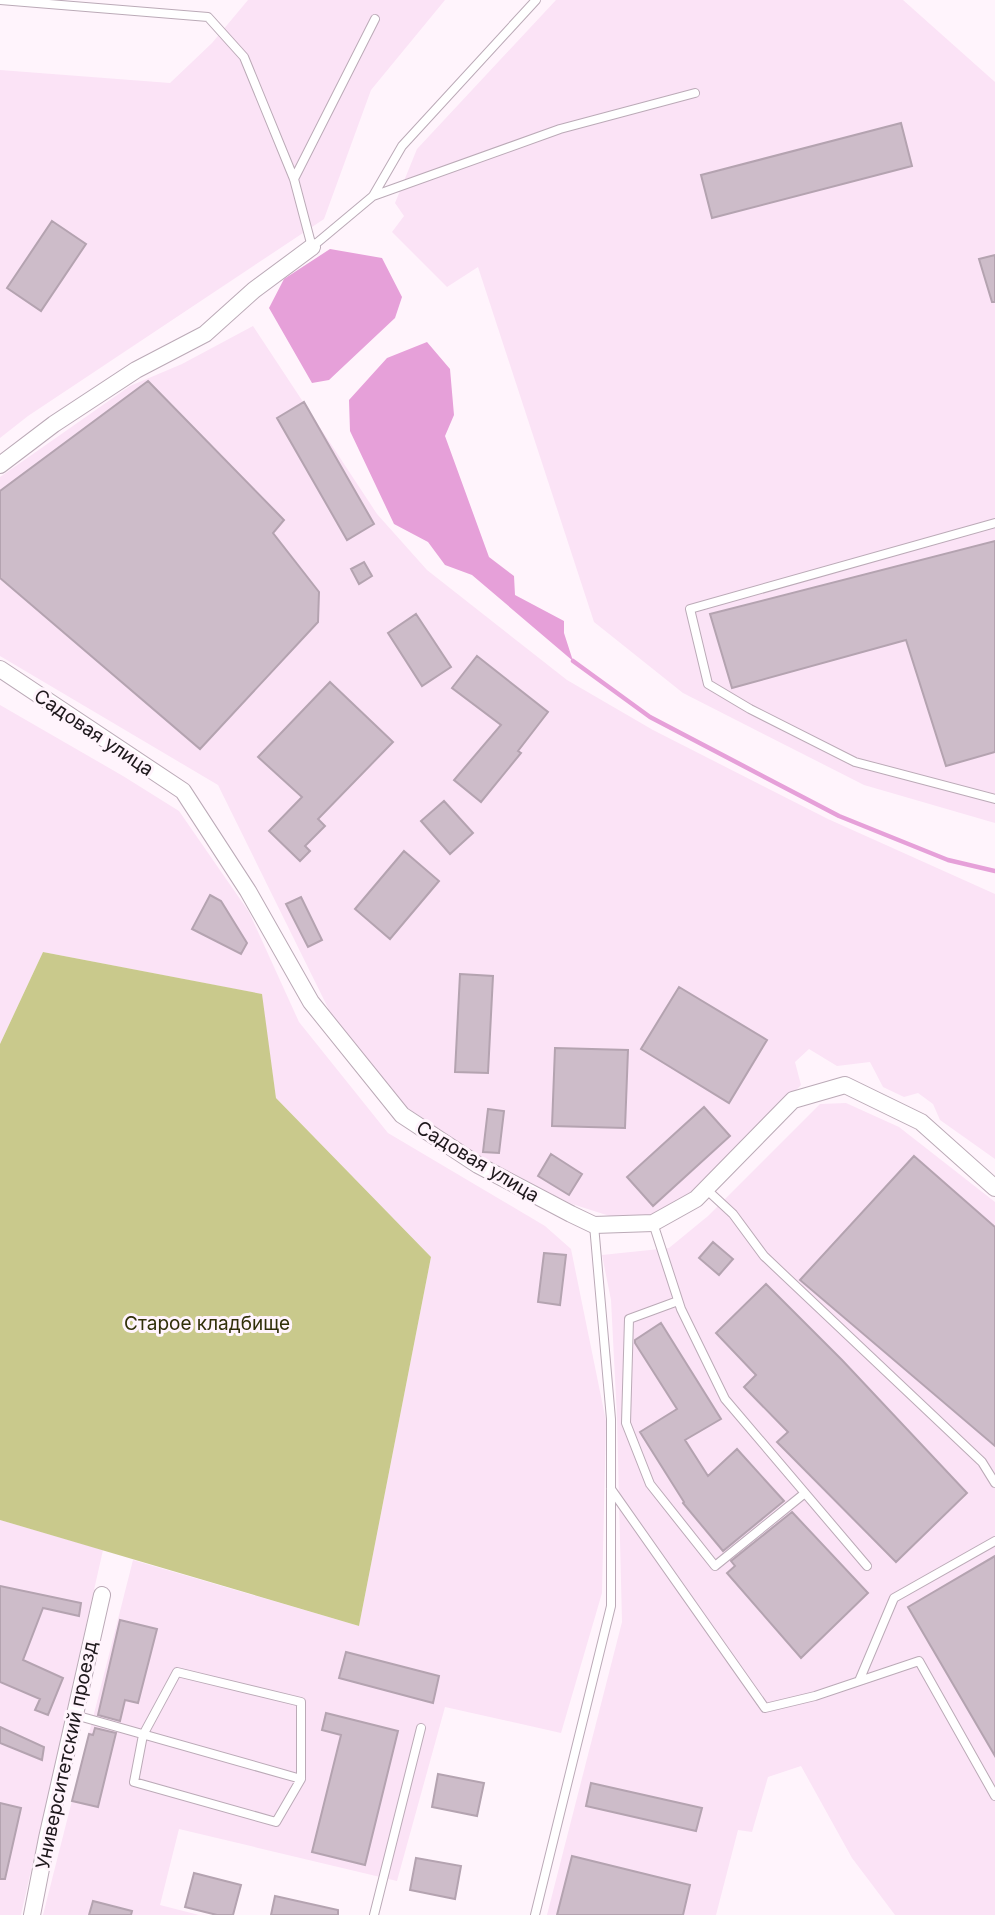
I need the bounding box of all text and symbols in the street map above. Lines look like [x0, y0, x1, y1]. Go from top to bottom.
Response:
street label: Садовая улица [30, 684, 158, 781]
street label: Садовая улица [412, 1116, 543, 1207]
park label: Старое кладбище [124, 1312, 290, 1335]
street label: Университетский проезд [31, 1639, 102, 1871]

